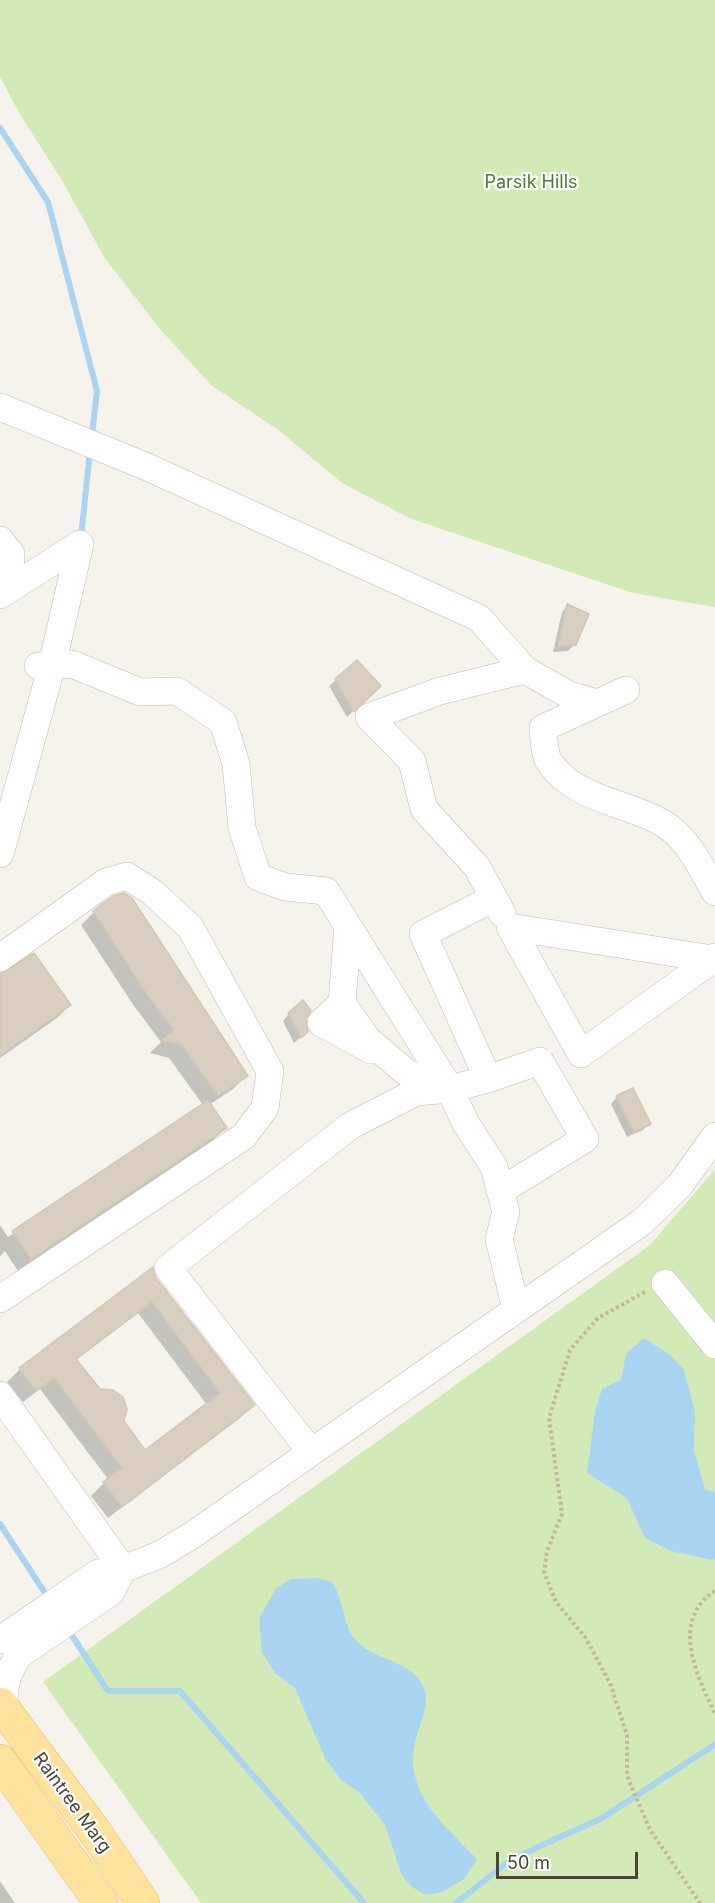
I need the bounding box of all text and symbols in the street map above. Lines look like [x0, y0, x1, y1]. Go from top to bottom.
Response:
park label: Parsik Hills [484, 172, 578, 194]
street label: Raintree Marg [28, 1749, 116, 1857]
scale bar [499, 1840, 642, 1878]
text: 50 m [507, 1852, 550, 1873]

